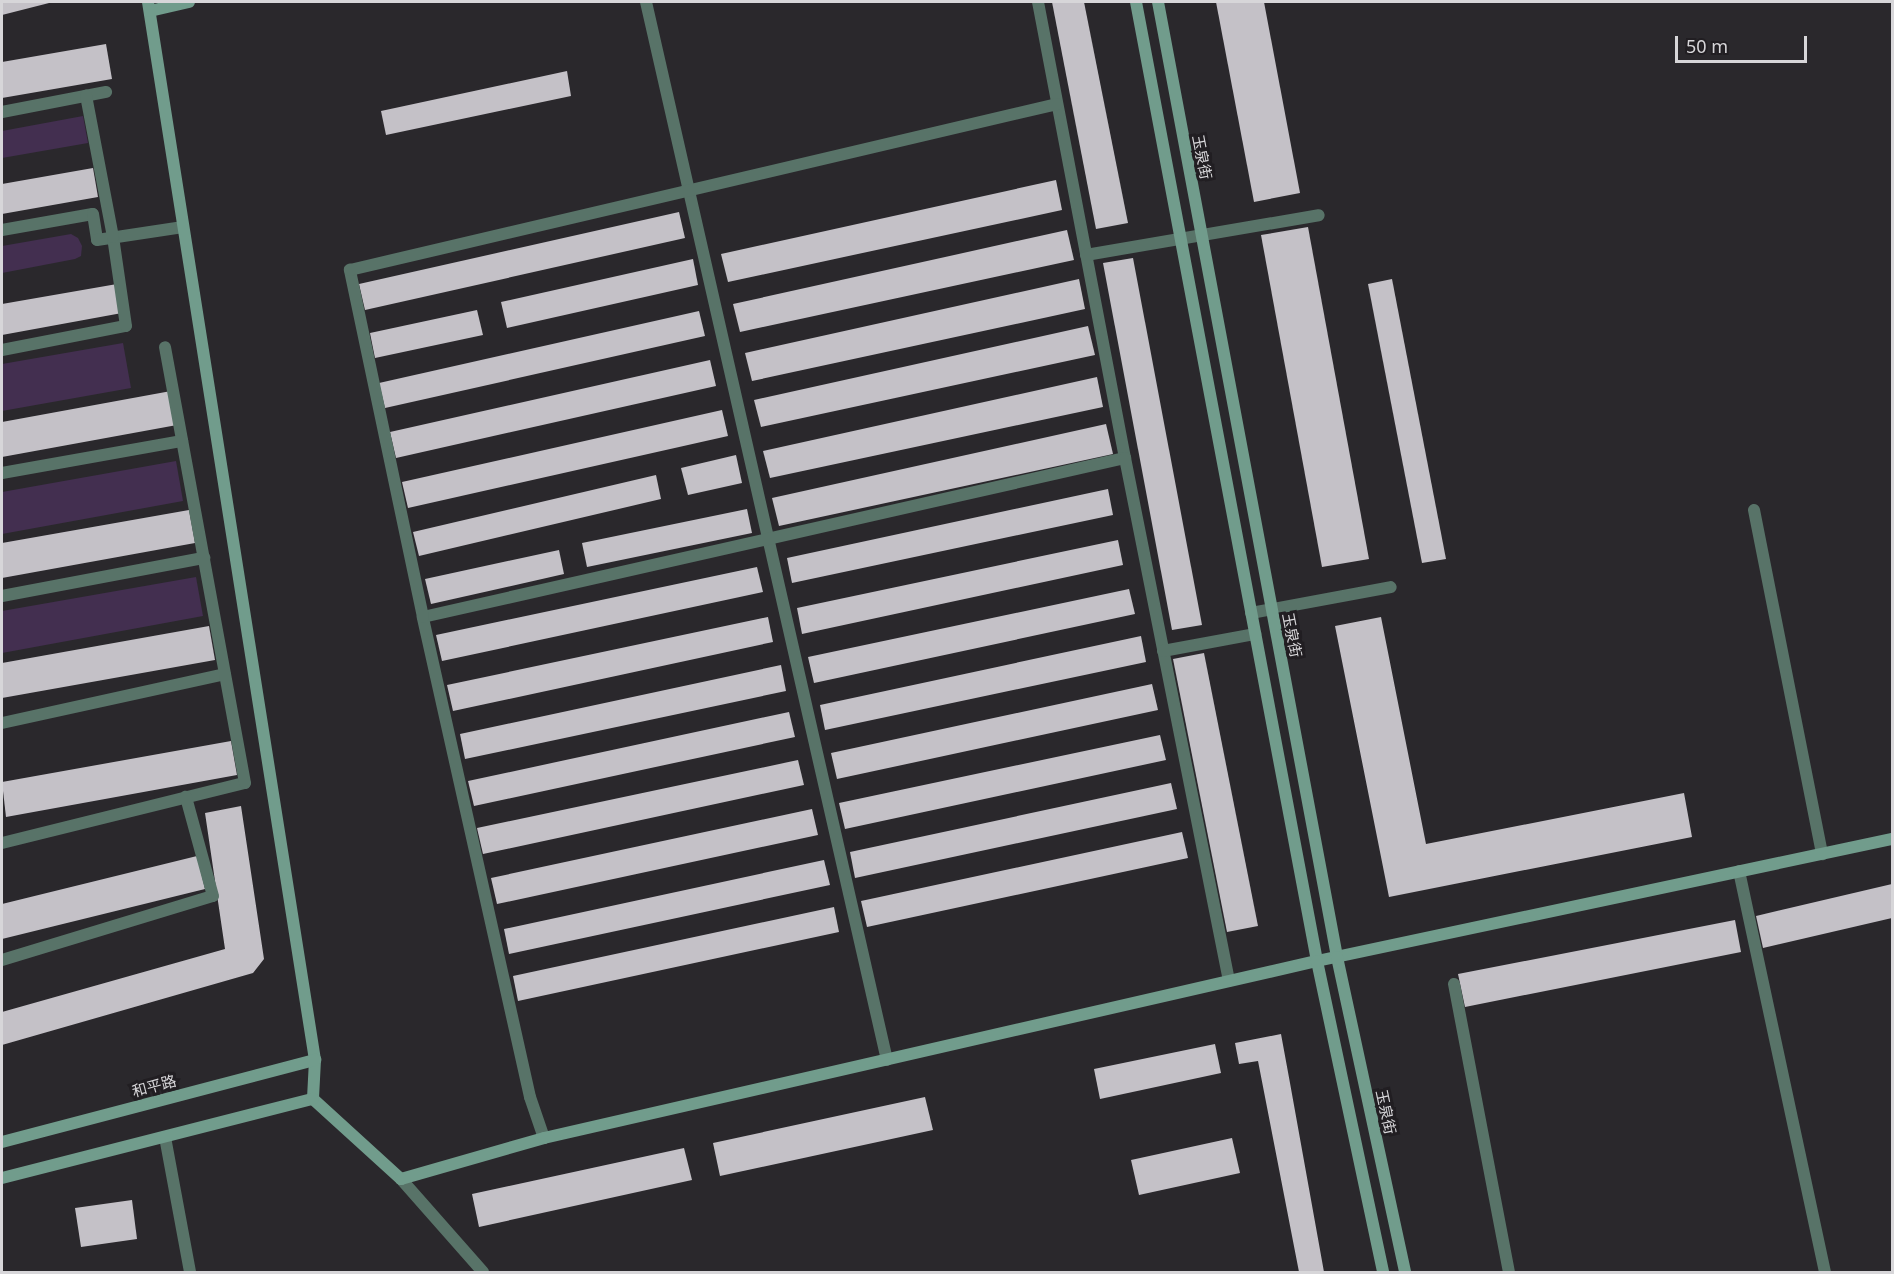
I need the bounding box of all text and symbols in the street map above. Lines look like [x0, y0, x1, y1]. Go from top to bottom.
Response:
scale bar [1678, 24, 1810, 62]
text: 50 m [1686, 34, 1728, 58]
street label: 玉泉街 [1189, 133, 1215, 181]
street label: 玉泉街 [1279, 611, 1305, 659]
street label: 和平路 [130, 1071, 178, 1101]
street label: 玉泉街 [1373, 1088, 1399, 1136]

